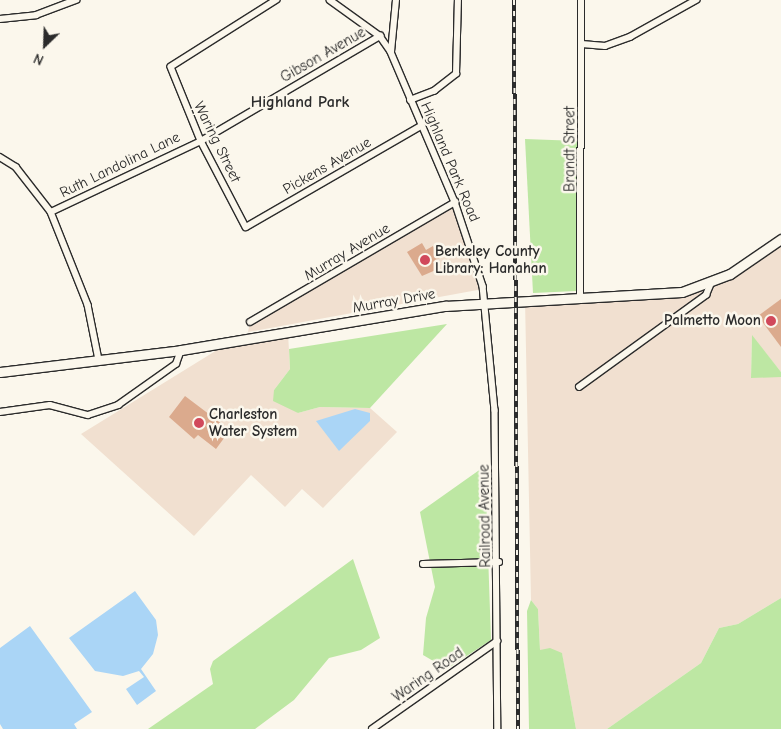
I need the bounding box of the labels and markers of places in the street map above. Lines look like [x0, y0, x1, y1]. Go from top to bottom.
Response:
place label: Berkeley County Library: Hanahan [435, 242, 547, 277]
marker: Berkeley County Library: Hanahan [419, 254, 431, 266]
place label: Palmetto Moon [664, 312, 761, 330]
marker: Palmetto Moon [765, 315, 777, 327]
place label: Charleston Water System [209, 405, 297, 440]
marker: Charleston Water System [193, 417, 205, 429]

